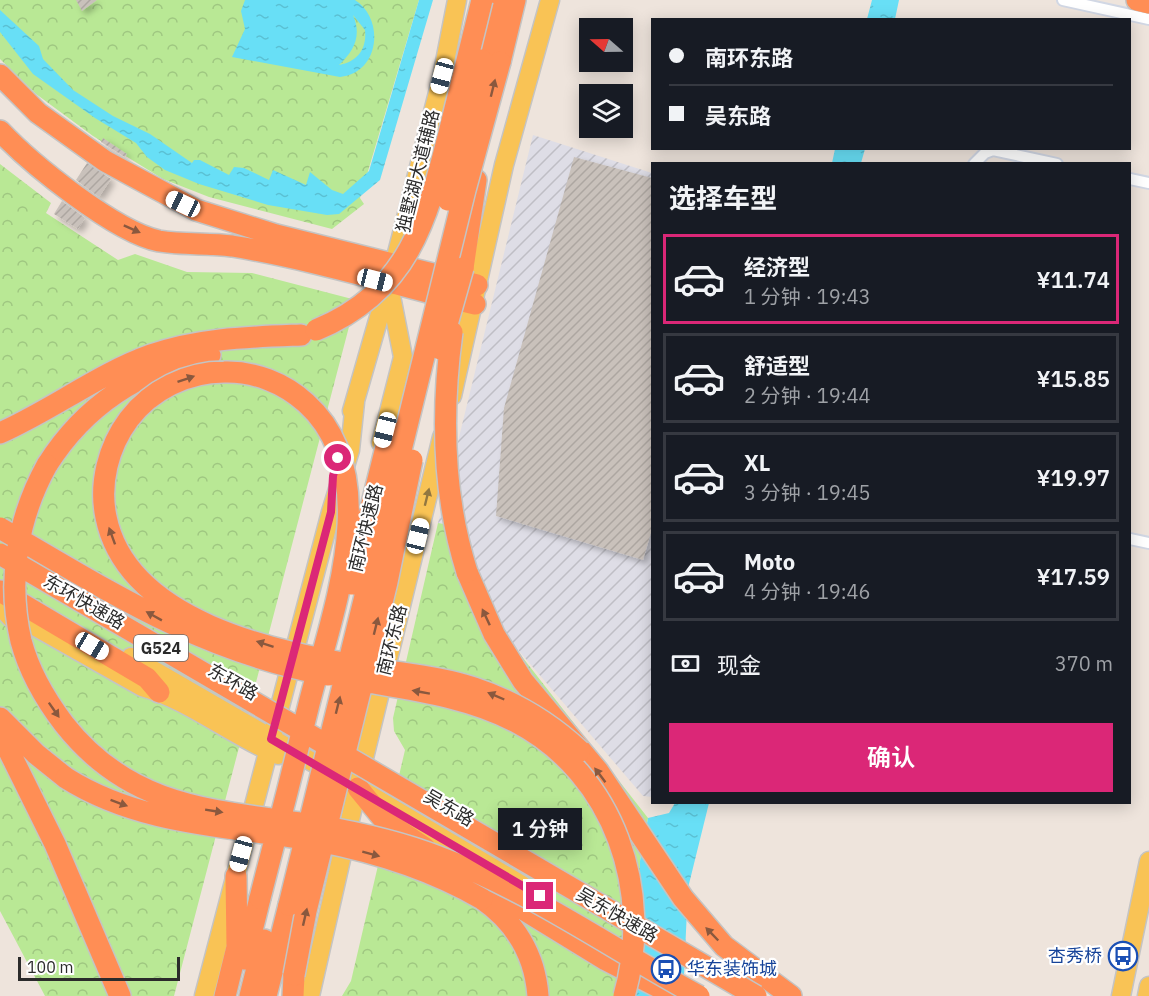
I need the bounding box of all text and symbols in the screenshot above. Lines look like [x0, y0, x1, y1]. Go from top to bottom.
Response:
north arrow [579, 18, 633, 72]
map controls [579, 18, 633, 138]
text: 南环东路 [705, 43, 793, 72]
car [429, 56, 455, 96]
one-way arrow [489, 79, 498, 97]
button: layers [579, 84, 633, 138]
text: 吴东路 [705, 101, 771, 130]
street label: 独墅湖大道辅路 [391, 107, 444, 235]
text: 选择车型 [669, 180, 777, 215]
car [163, 188, 203, 220]
one-way arrow [124, 225, 141, 234]
icon: car [672, 252, 726, 306]
text: 经济型 [744, 252, 810, 281]
text: ¥11.74 [1037, 265, 1110, 294]
car [355, 267, 395, 293]
text: 1 分钟 · 19:43 [744, 283, 871, 310]
icon: car [672, 351, 726, 405]
text: 舒适型 [744, 351, 810, 380]
text: ¥15.85 [1037, 364, 1110, 393]
one-way arrow [177, 373, 195, 383]
text: 2 分钟 · 19:44 [744, 382, 871, 409]
car [372, 410, 398, 450]
route start [324, 444, 351, 471]
text: XL [744, 448, 770, 477]
icon: car [672, 450, 726, 504]
text: ¥19.97 [1037, 463, 1110, 492]
text: 3 分钟 · 19:45 [744, 479, 871, 506]
street label: 南环快速路 [343, 481, 388, 574]
one-way arrow [423, 488, 433, 507]
car [405, 516, 431, 556]
one-way arrow [106, 527, 116, 545]
text: Moto [744, 547, 795, 576]
icon: car [672, 549, 726, 603]
text: ¥17.59 [1037, 562, 1110, 591]
street label: 东环快速路 [40, 569, 129, 634]
text: 4 分钟 · 19:46 [744, 578, 871, 605]
street label: 南环东路 [372, 602, 411, 678]
one-way arrow [482, 609, 491, 626]
one-way arrow [145, 611, 162, 621]
one-way arrow [371, 617, 381, 635]
car [72, 629, 112, 663]
road number: G524 [134, 635, 188, 661]
one-way arrow [256, 639, 274, 648]
icon: cash [669, 647, 702, 680]
text: 现金 [717, 650, 761, 679]
text: 370 m [1055, 650, 1113, 677]
street label: 东环路 [204, 658, 262, 705]
one-way arrow [411, 687, 430, 696]
one-way arrow [486, 691, 504, 701]
one-way arrow [333, 696, 343, 714]
one-way arrow [48, 701, 60, 717]
button: 确认 [669, 723, 1113, 792]
one-way arrow [594, 767, 606, 783]
street label: 吴东路 [420, 784, 478, 831]
one-way arrow [110, 799, 128, 809]
one-way arrow [204, 807, 223, 816]
callout: 1 分钟 [498, 809, 582, 851]
text: 1 分钟 [512, 815, 568, 842]
car [228, 834, 254, 874]
one-way arrow [362, 850, 380, 859]
route end [526, 882, 553, 909]
street label: 吴东快速路 [573, 882, 662, 947]
one-way arrow [301, 908, 310, 927]
one-way arrow [706, 927, 720, 941]
bus stop icon: 杏秀桥 [1107, 940, 1139, 972]
place label: 杏秀桥 [1048, 944, 1102, 967]
bus stop icon: 华东装饰城 [650, 953, 682, 985]
scale bar [18, 954, 180, 982]
text: 100 m [27, 957, 74, 977]
place label: 华东装饰城 [687, 957, 777, 980]

